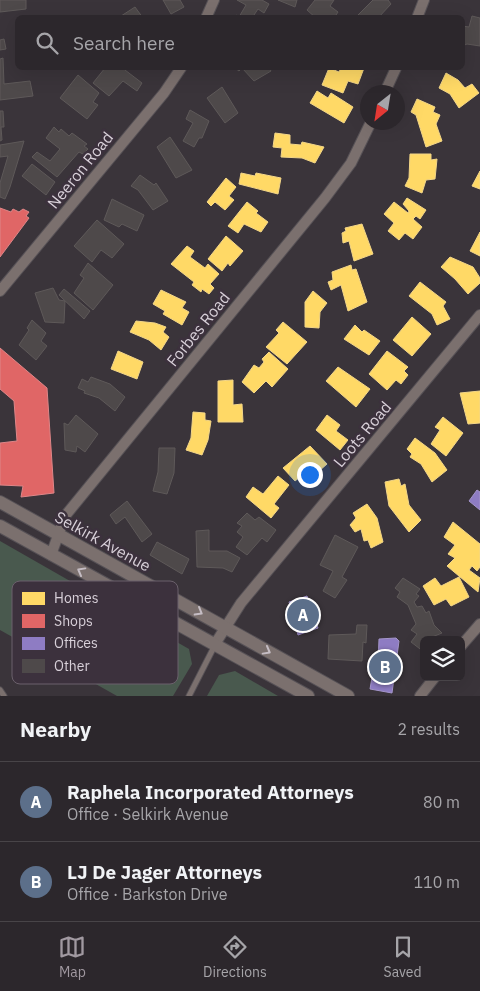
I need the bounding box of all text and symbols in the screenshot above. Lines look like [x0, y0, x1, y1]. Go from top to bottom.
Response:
search box [15, 15, 465, 70]
icon: search [33, 29, 61, 57]
text: Search here [73, 31, 175, 55]
north arrow [360, 85, 405, 130]
street label: Neeron Road [43, 127, 117, 213]
street label: Forbes Road [162, 288, 234, 370]
street label: Loots Road [329, 397, 395, 471]
your location [297, 462, 323, 488]
street label: Selkirk Avenue [52, 506, 155, 576]
one-way arrow [77, 567, 86, 577]
legend [12, 581, 178, 684]
text: Homes [54, 589, 99, 607]
pin: A [287, 596, 319, 634]
one-way arrow [193, 606, 202, 616]
text: Shops [54, 612, 93, 630]
text: Offices [54, 634, 98, 652]
map controls [420, 636, 465, 681]
button: layers [420, 636, 465, 681]
one-way arrow [262, 645, 271, 655]
pin: B [369, 648, 401, 686]
text: Other [54, 657, 90, 675]
text: Nearby [20, 715, 91, 743]
text: 2 results [397, 719, 460, 739]
text: Raphela Incorporated Attorneys [67, 780, 354, 804]
text: A [31, 792, 41, 812]
text: 80 m [423, 792, 460, 812]
text: Office · Selkirk Avenue [67, 804, 228, 824]
text: LJ De Jager Attorneys [67, 860, 262, 884]
text: B [31, 872, 41, 892]
text: 110 m [413, 872, 460, 892]
text: Office · Barkston Drive [67, 884, 227, 904]
tab: Map [58, 933, 86, 981]
tab: Directions [203, 933, 267, 981]
tab: Saved [384, 933, 422, 981]

